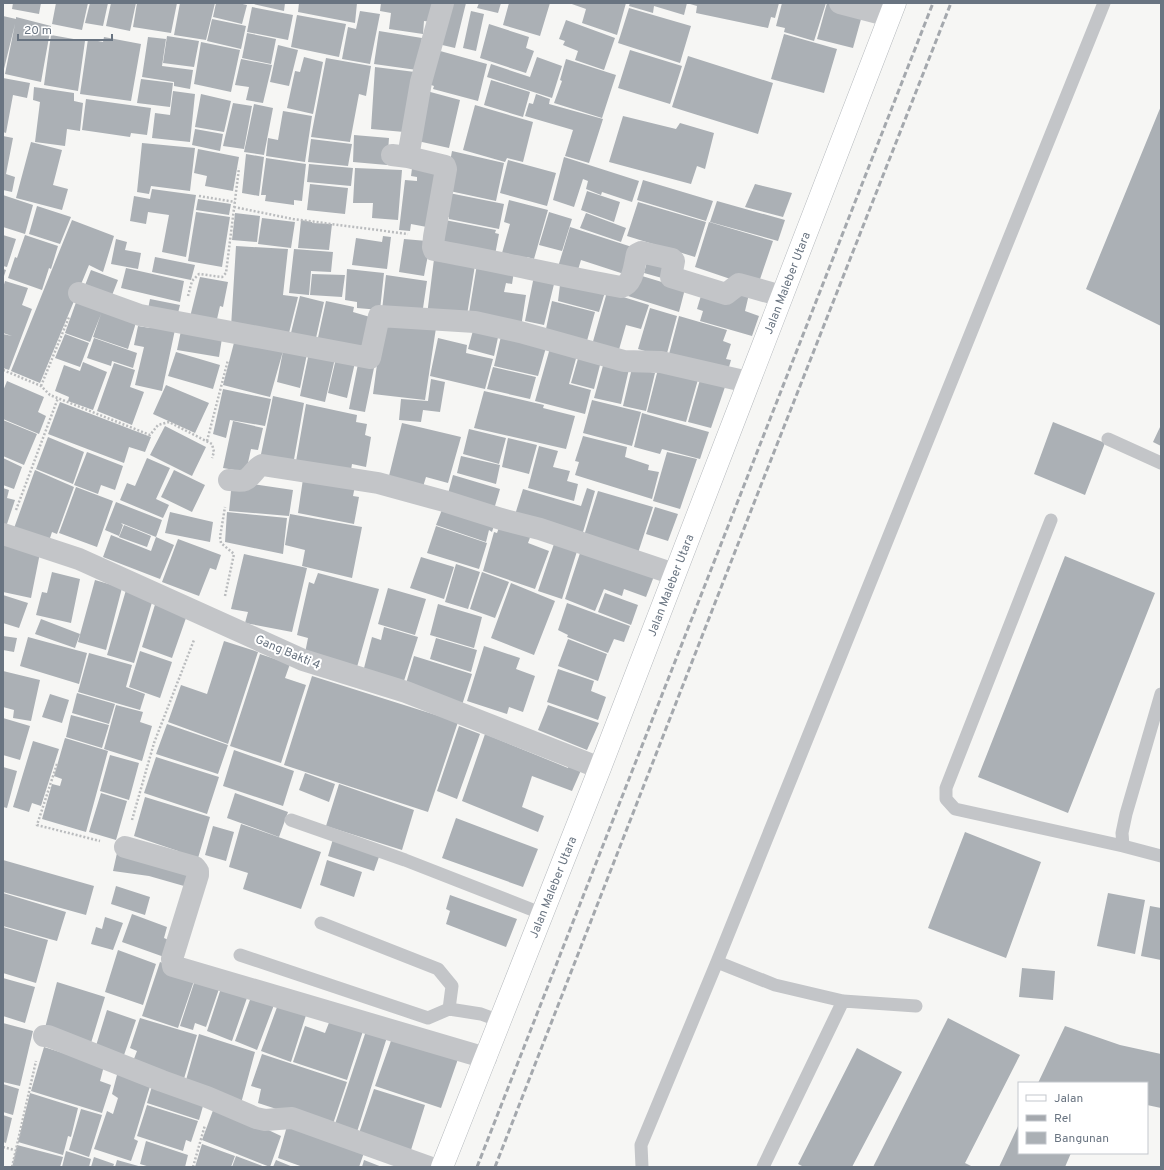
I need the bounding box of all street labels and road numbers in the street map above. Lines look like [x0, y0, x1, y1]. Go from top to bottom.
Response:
street label: Jalan Maleber Utara [761, 230, 815, 337]
street label: Jalan Maleber Utara [644, 532, 698, 639]
street label: Gang Bakti 4 [253, 632, 323, 674]
street label: Jalan Maleber Utara [526, 834, 581, 941]

